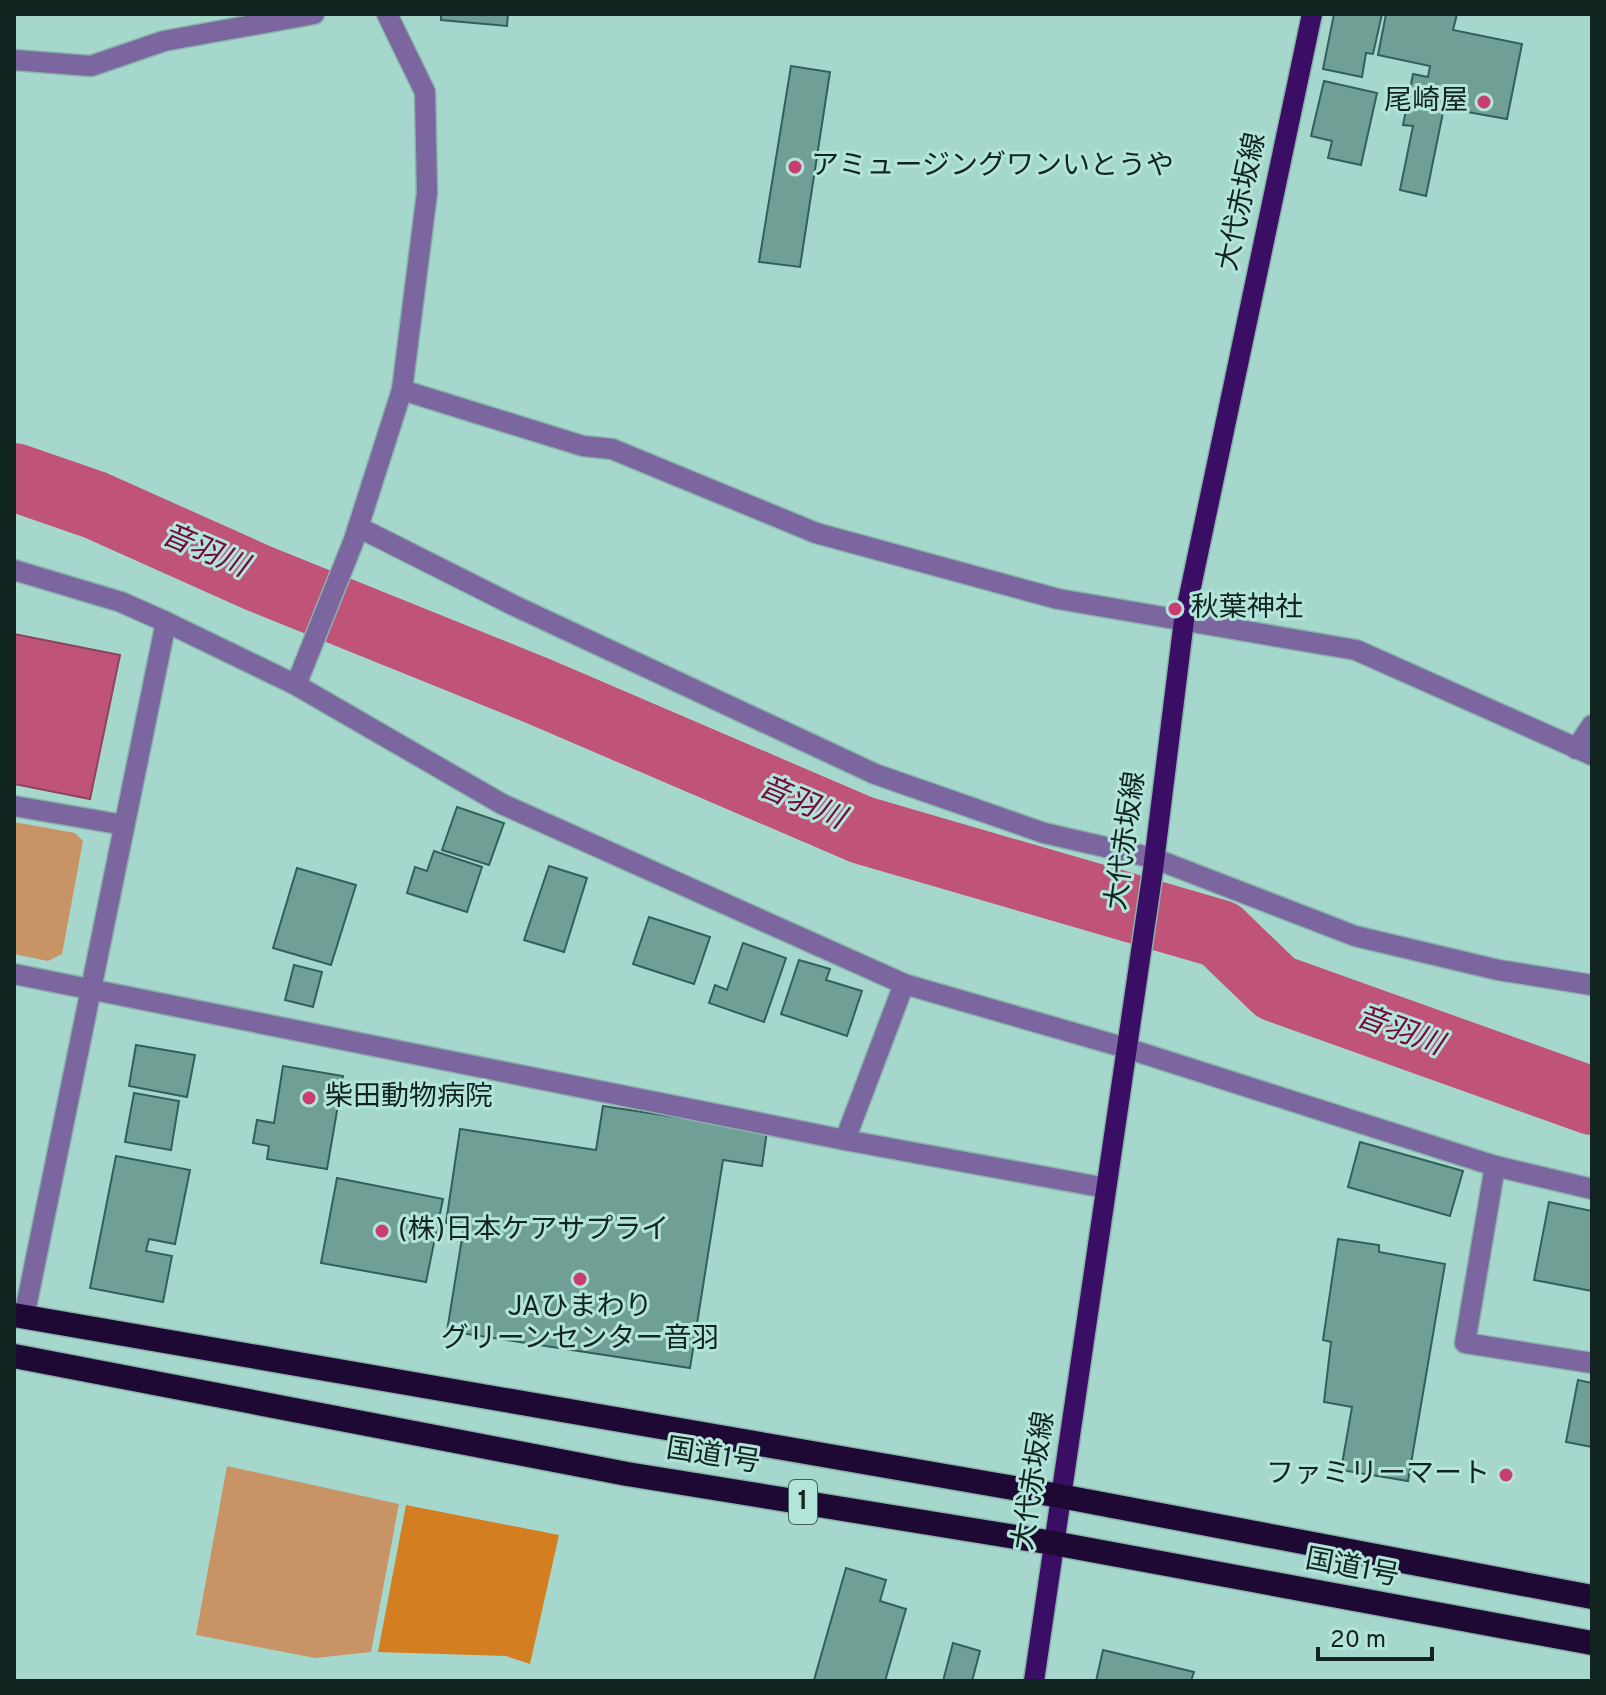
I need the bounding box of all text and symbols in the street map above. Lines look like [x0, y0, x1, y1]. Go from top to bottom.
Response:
place label: 尾崎屋 [1384, 84, 1468, 120]
marker: 尾崎屋 [1475, 93, 1493, 111]
street label: 大代赤坂線 [1211, 130, 1275, 274]
place label: アミュージングワンいとうや [811, 149, 1174, 185]
marker: アミュージングワンいとうや [786, 158, 804, 176]
water label: 音羽川 [155, 517, 255, 588]
place label: 秋葉神社 [1191, 591, 1303, 627]
marker: 秋葉神社 [1166, 600, 1184, 618]
water label: 音羽川 [752, 769, 852, 840]
street label: 大代赤坂線 [1099, 769, 1155, 913]
water label: 音羽川 [1350, 999, 1450, 1066]
place label: 柴田動物病院 [325, 1080, 493, 1116]
marker: 柴田動物病院 [300, 1089, 318, 1107]
place label: (株)日本ケアサプライ [398, 1213, 669, 1249]
marker: (株)日本ケアサプライ [373, 1222, 391, 1240]
marker: JAひまわり グリーンセンター音羽 [571, 1270, 589, 1288]
place label: JAひまわり グリーンセンター音羽 [441, 1290, 719, 1358]
street label: 大代赤坂線 [1006, 1409, 1064, 1553]
street label: 国道1号 [664, 1432, 762, 1482]
place label: ファミリーマート [1266, 1457, 1490, 1493]
marker: ファミリーマート [1497, 1466, 1515, 1484]
road number: 1 [789, 1480, 817, 1524]
street label: 国道1号 [1302, 1542, 1402, 1596]
scale bar [1318, 1611, 1432, 1661]
text: 20 m [1330, 1626, 1386, 1656]

